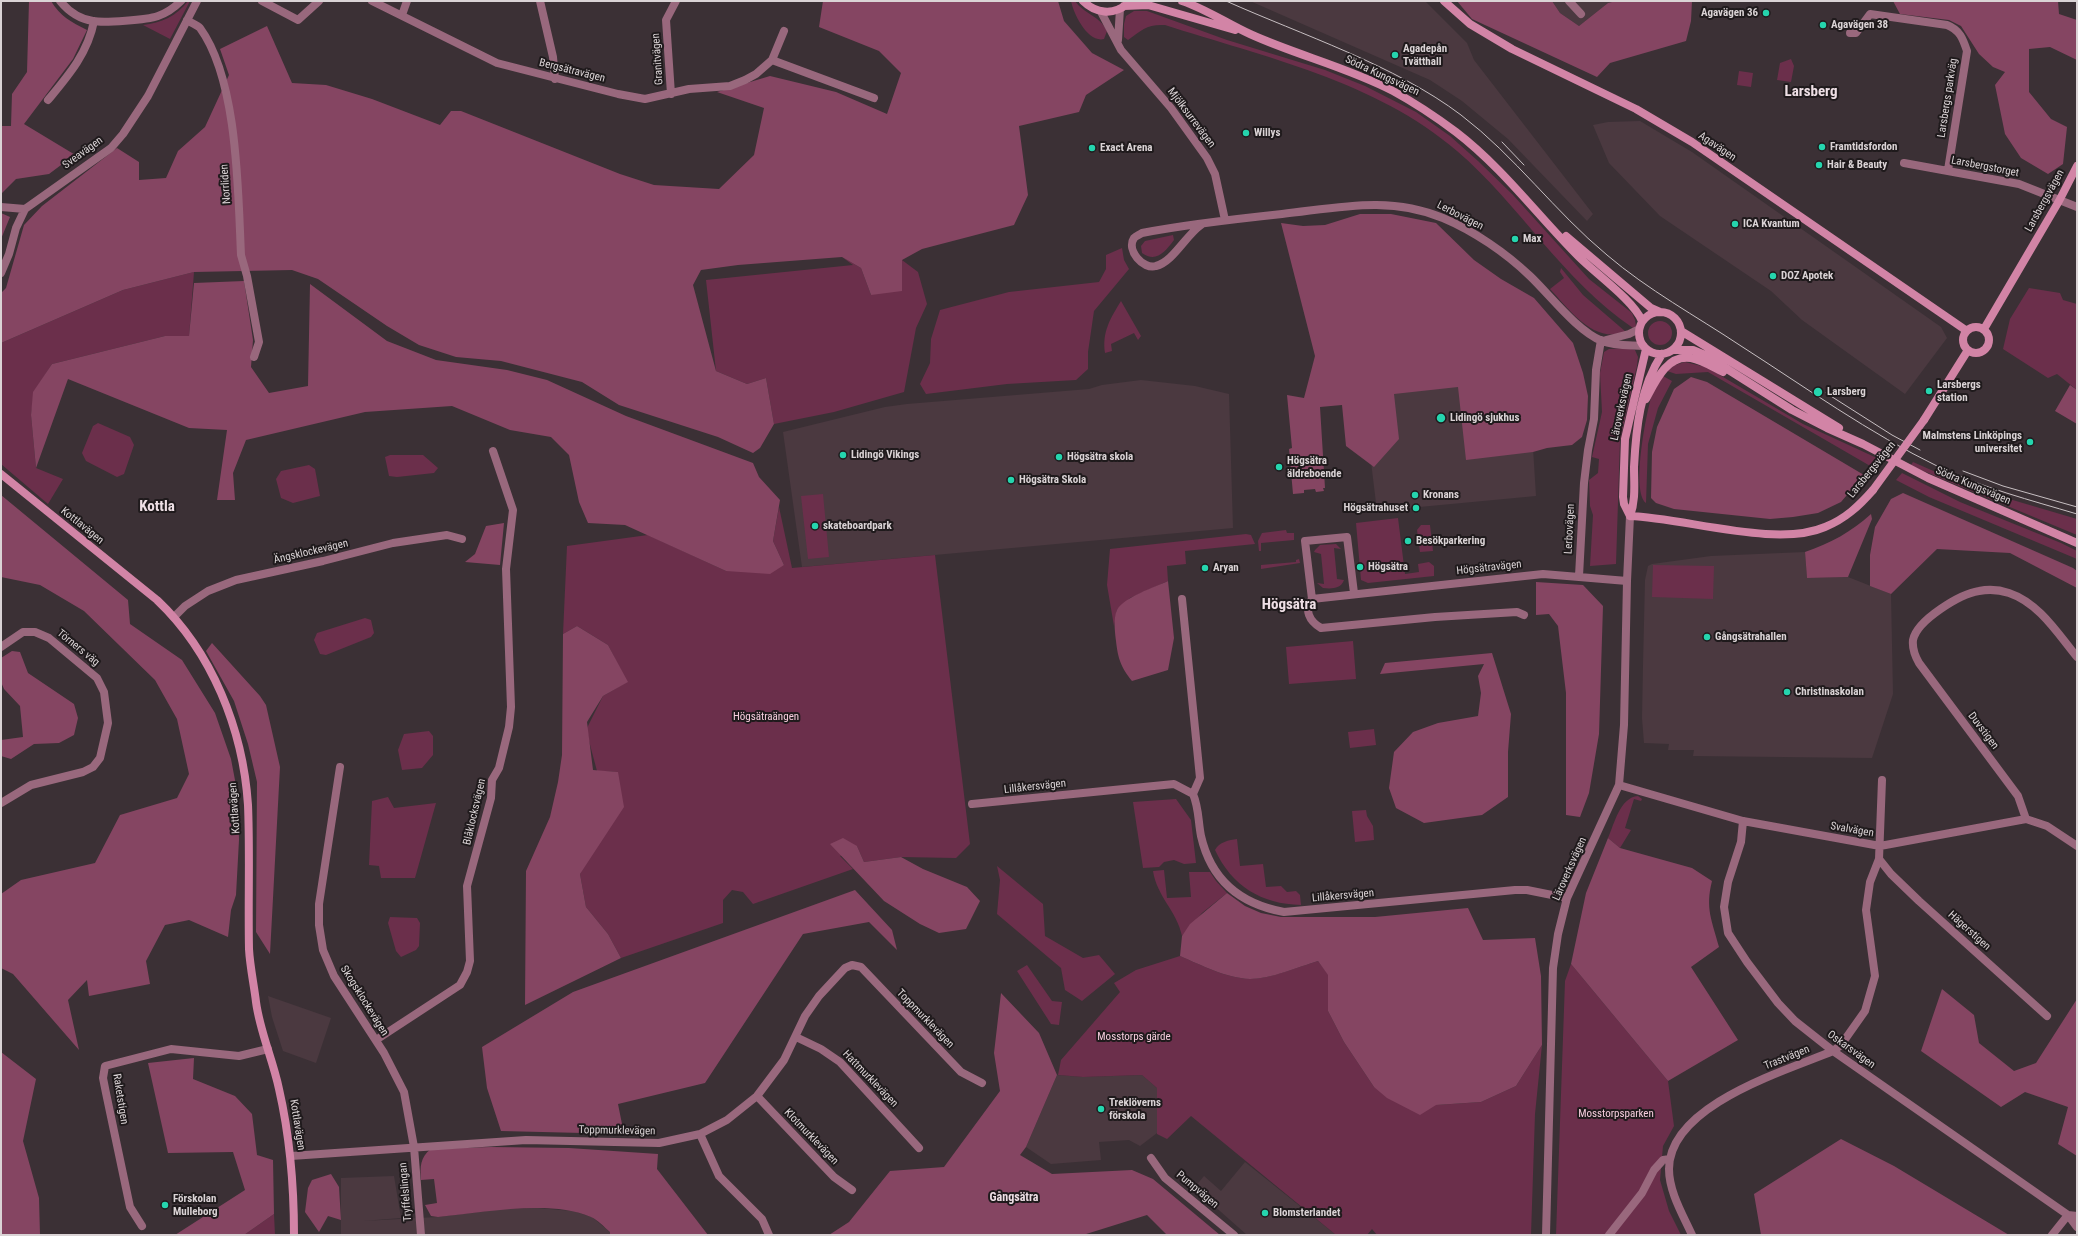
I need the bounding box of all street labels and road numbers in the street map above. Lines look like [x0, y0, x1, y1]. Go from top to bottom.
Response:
street label: Granitvägen [650, 33, 666, 85]
street label: Södra Kungsvägen [1343, 53, 1421, 99]
street label: Bergsätravägen [538, 56, 606, 86]
street label: Larsbergs parkväg [1935, 57, 1961, 139]
street label: Mjölksurrevägen [1164, 85, 1218, 151]
street label: Agavägen [1696, 130, 1738, 164]
street label: Sveavägen [60, 134, 106, 172]
street label: Larsbergstorget [1950, 154, 2020, 180]
street label: Norrliden [218, 164, 234, 204]
street label: Larsbergsvägen [2023, 168, 2067, 234]
street label: Lerbovägen [1435, 199, 1485, 233]
street label: Läroverksvägen [1608, 372, 1636, 442]
street label: Larsbergsvägen [1845, 439, 1899, 501]
street label: Södra Kungsvägen [1933, 464, 2013, 508]
street label: Lerbovägen [1562, 503, 1578, 555]
street label: Kottlavägen [58, 505, 106, 547]
street label: Ängsklockevägen [273, 537, 349, 567]
street label: Högsätravägen [1456, 558, 1522, 578]
street label: Törners väg [54, 627, 102, 669]
street label: Duvstigen [1965, 710, 2001, 752]
street label: Lillåkersvägen [1003, 777, 1067, 797]
street label: Blåklocksvägen [461, 778, 489, 846]
street label: Kottlavägen [227, 782, 243, 834]
street label: Svalvägen [1829, 820, 1875, 840]
street label: Läroverksvägen [1550, 835, 1590, 903]
street label: Lillåkersvägen [1311, 887, 1375, 905]
street label: Hägerstigen [1945, 908, 1993, 954]
street label: Skogsklockevägen [337, 963, 391, 1039]
street label: Toppmurklevägen [894, 987, 956, 1051]
street label: Oskarsvägen [1824, 1028, 1878, 1072]
street label: Trastvägen [1762, 1043, 1812, 1073]
street label: Hattmurklevägen [840, 1048, 900, 1110]
street label: Raketstigen [109, 1073, 131, 1125]
street label: Kottlavägen [286, 1099, 308, 1151]
street label: Klotmurklevägen [781, 1106, 841, 1168]
street label: Toppmurklevägen [578, 1124, 656, 1138]
street label: Tryffelslingan [397, 1162, 415, 1222]
street label: Pumpvägen [1173, 1169, 1221, 1211]

